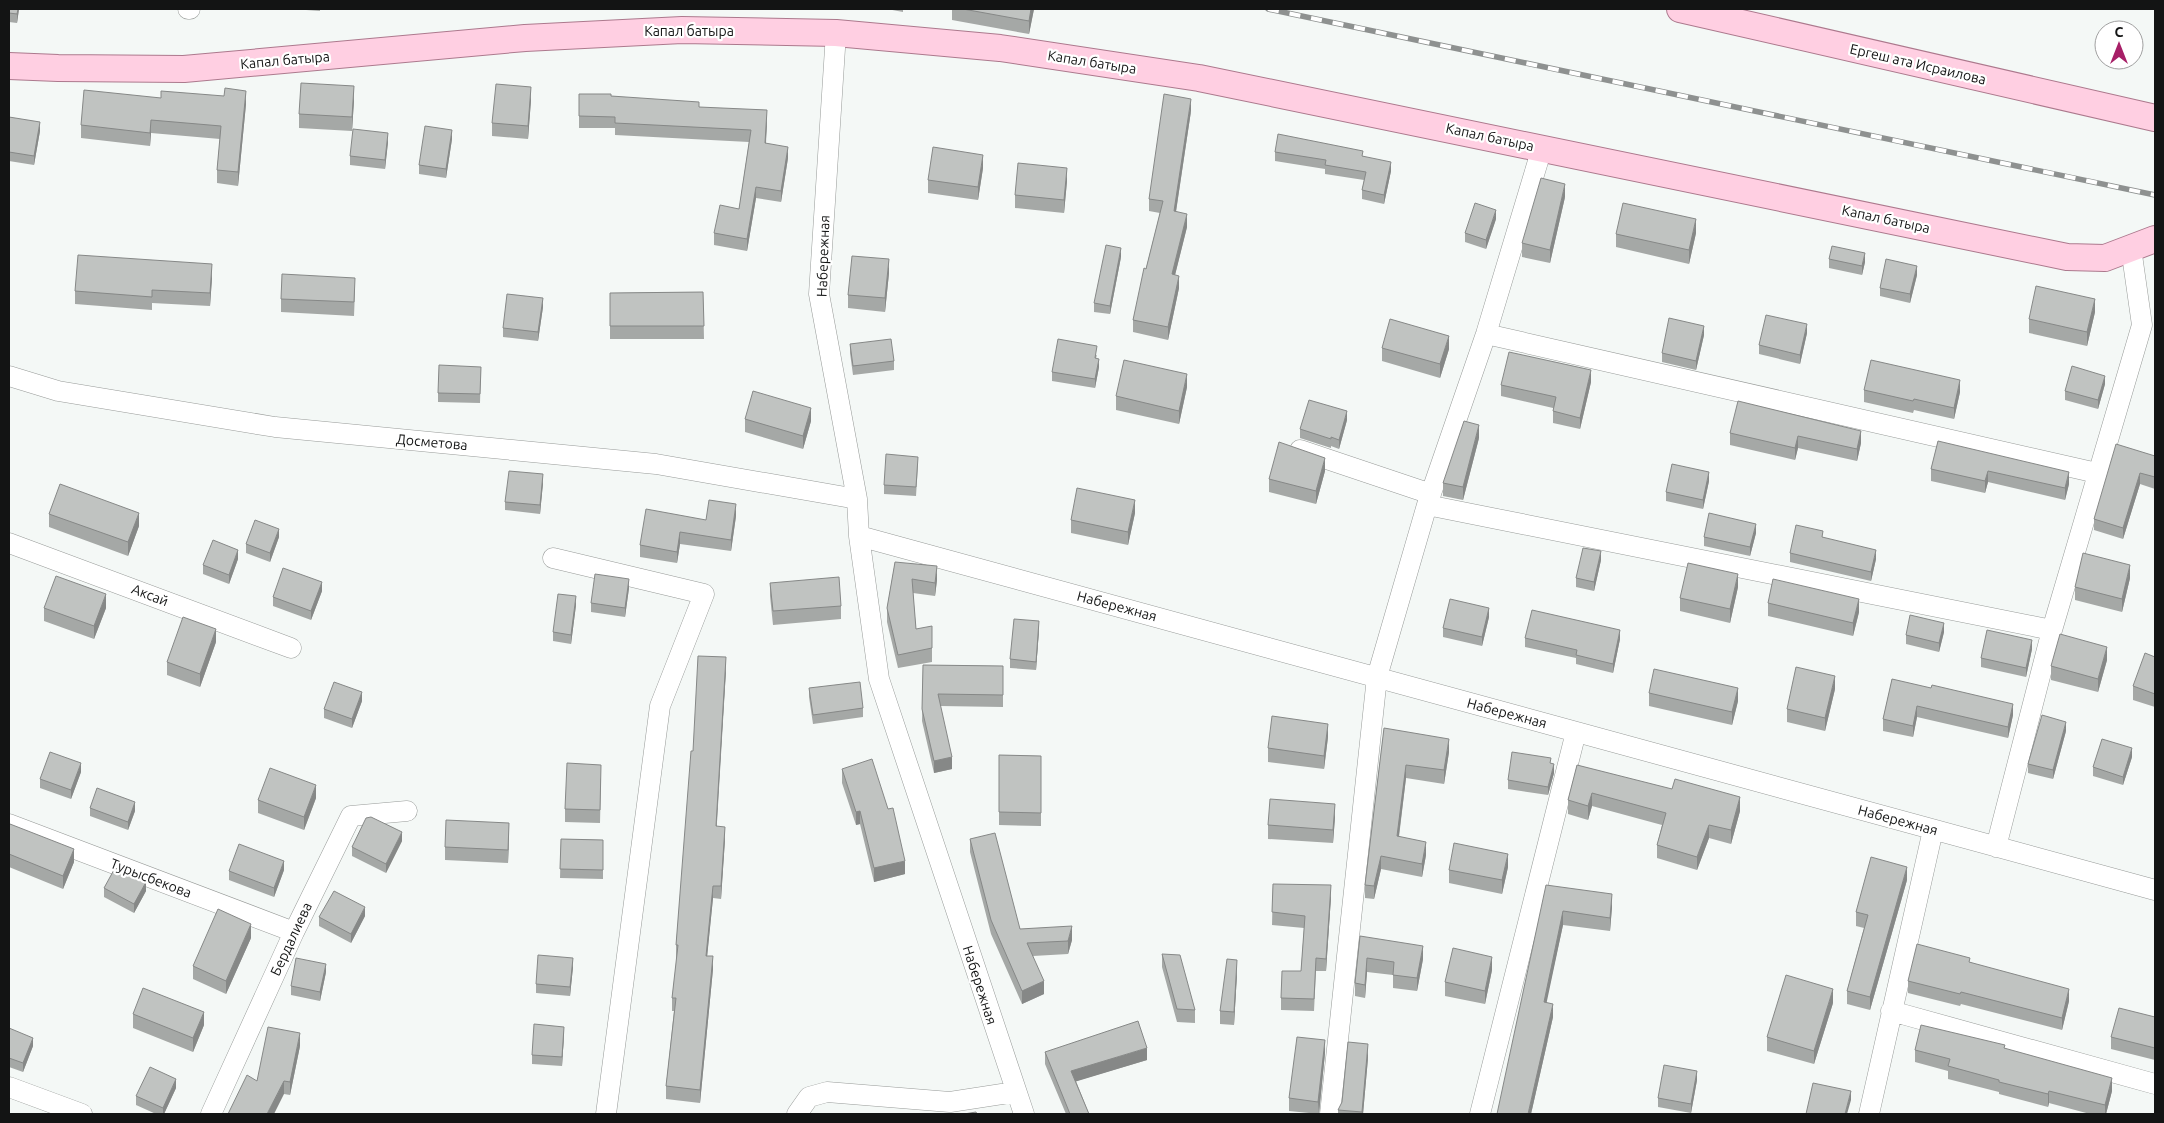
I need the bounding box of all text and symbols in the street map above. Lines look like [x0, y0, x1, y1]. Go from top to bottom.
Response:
north arrow [2094, 20, 2144, 70]
street label: Капал батыра [644, 23, 734, 39]
text: С [2115, 24, 2124, 40]
street label: Ергеш ата Исраилова [1848, 41, 1988, 87]
street label: Капал батыра [1046, 47, 1138, 77]
street label: Капал батыра [240, 48, 330, 72]
street label: Капал батыра [1444, 120, 1536, 154]
street label: Капал батыра [1840, 202, 1932, 236]
street label: Набережная [814, 215, 832, 297]
street label: Досметова [396, 431, 468, 453]
street label: Аксай [129, 581, 171, 609]
street label: Набережная [1075, 588, 1159, 624]
street label: Набережная [1465, 695, 1549, 731]
street label: Набережная [1856, 802, 1940, 838]
street label: Турысбекова [108, 855, 194, 901]
street label: Бердалиева [267, 900, 315, 978]
street label: Набережная [960, 943, 1000, 1027]

